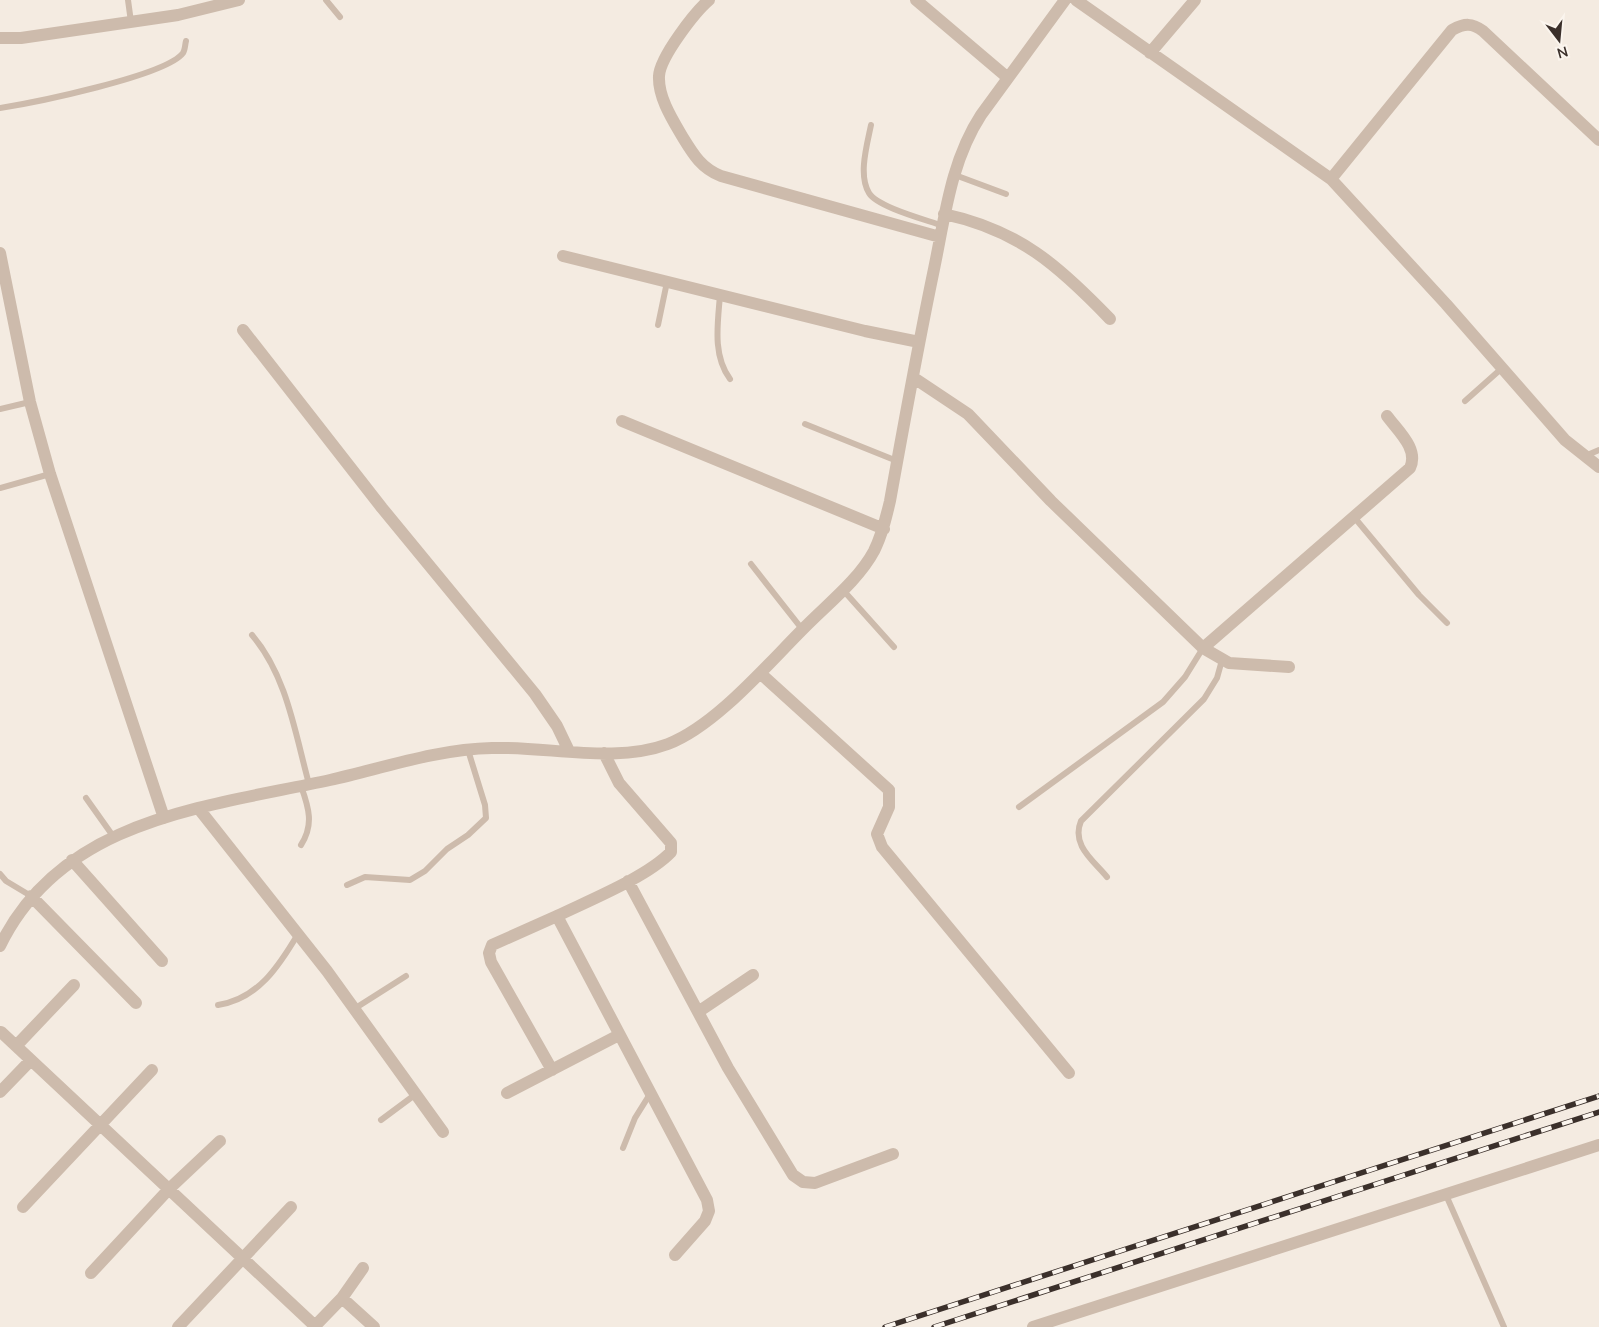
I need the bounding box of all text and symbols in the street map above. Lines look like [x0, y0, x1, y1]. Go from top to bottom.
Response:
north arrow [1534, 15, 1584, 65]
text: N [1555, 42, 1570, 63]

